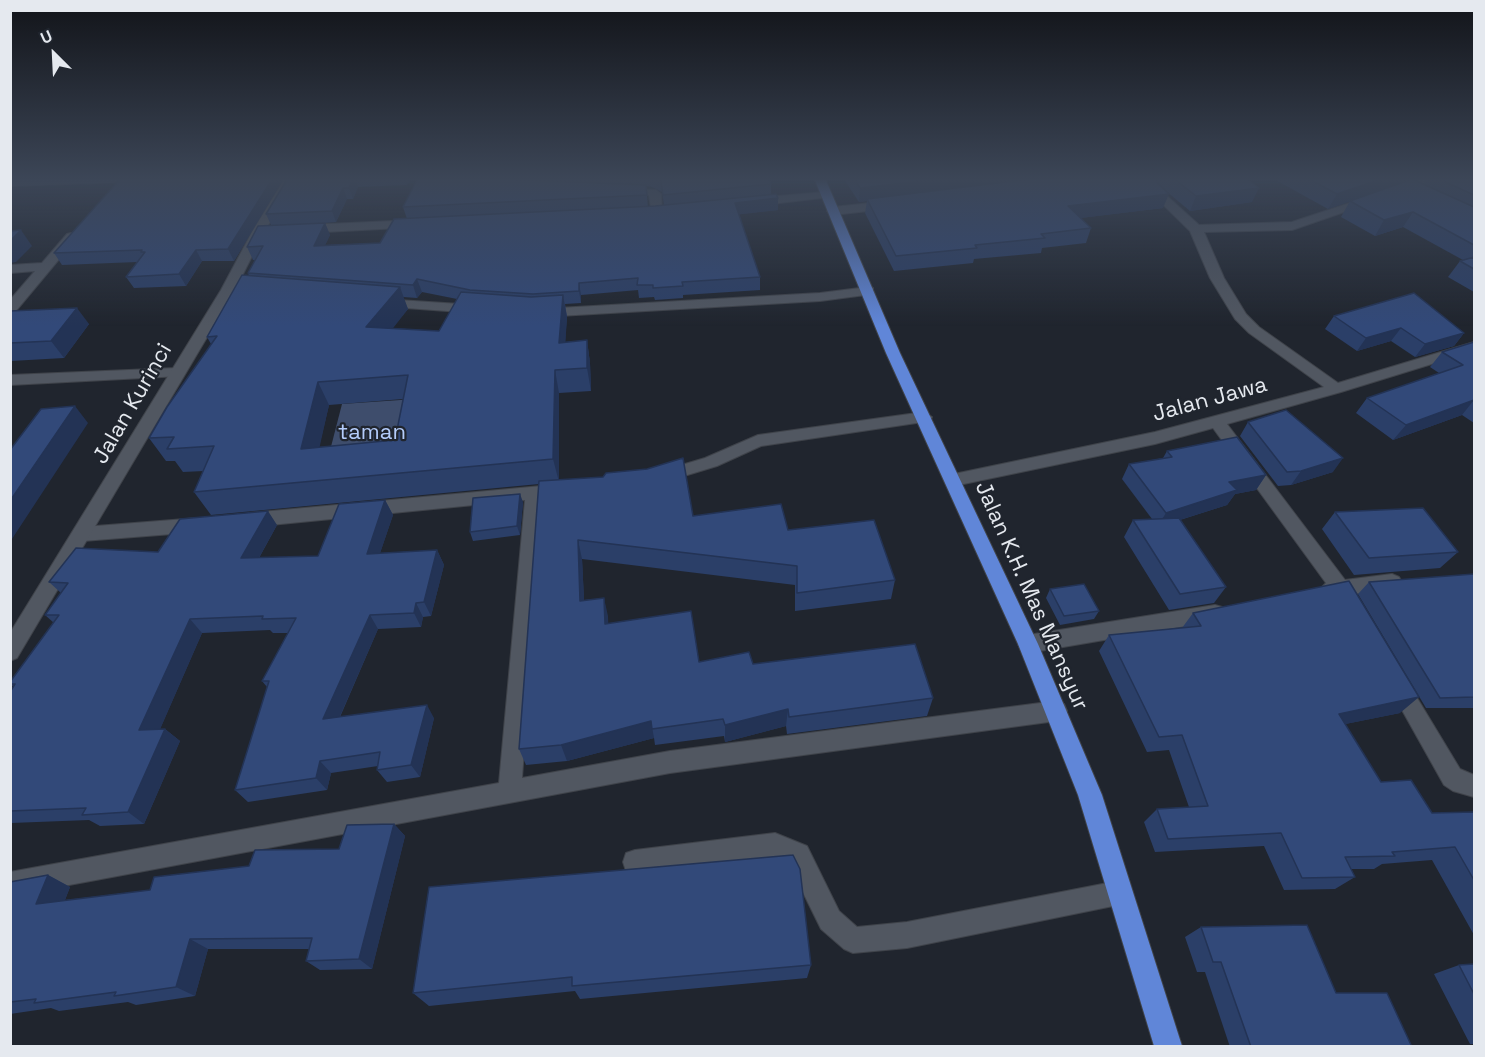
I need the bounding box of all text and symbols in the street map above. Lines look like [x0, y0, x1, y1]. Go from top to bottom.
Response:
north arrow [24, 24, 84, 84]
text: U [37, 25, 56, 49]
street label: Jalan Kurinci [88, 339, 178, 469]
street label: Jalan Jawa [1150, 372, 1270, 428]
park label: taman [338, 420, 406, 446]
street label: Jalan K.H. Mas Mansyur [969, 477, 1093, 715]

